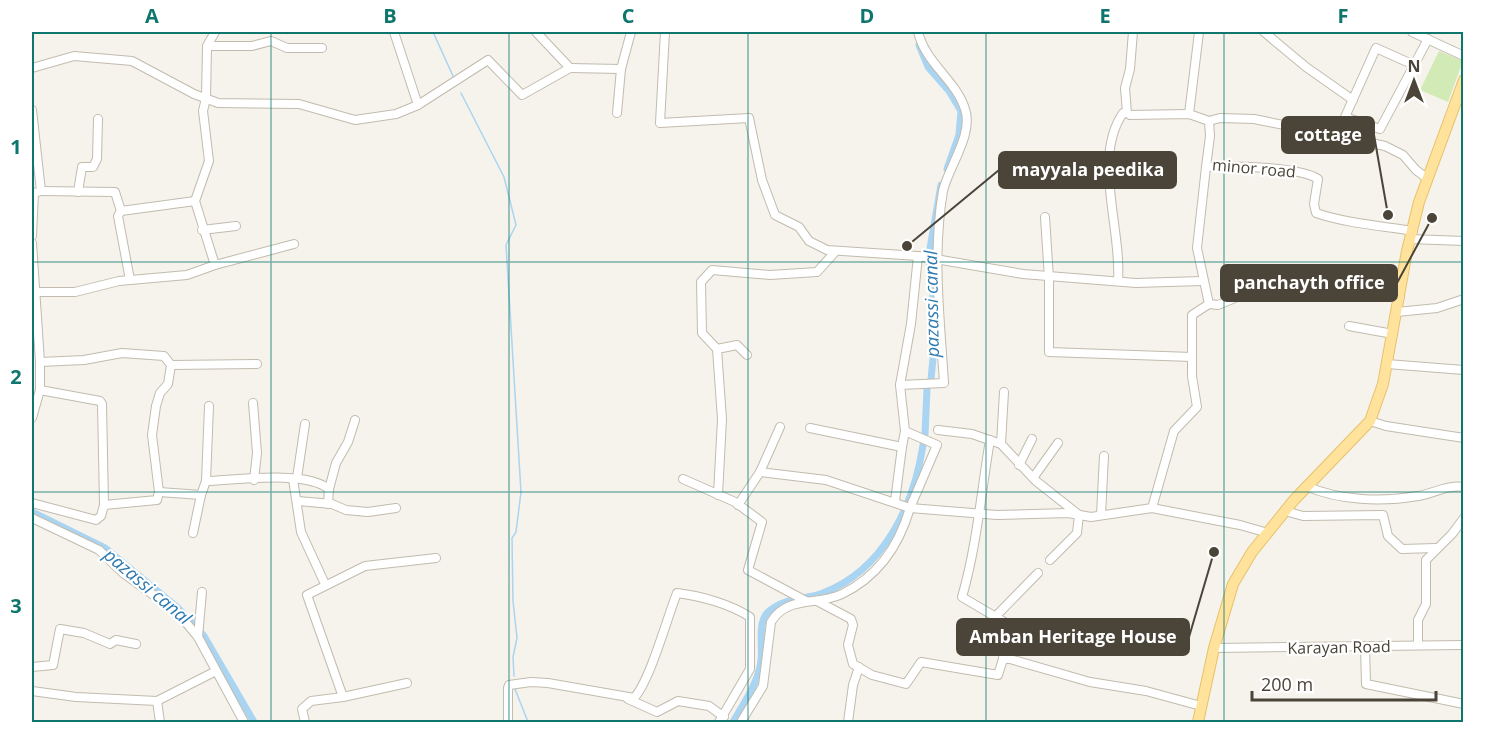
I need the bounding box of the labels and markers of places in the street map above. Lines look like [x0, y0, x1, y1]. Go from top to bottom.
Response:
callout: cottage [1282, 117, 1374, 153]
callout: mayyala peedika [999, 152, 1176, 188]
callout: panchayth office [1221, 265, 1397, 301]
callout: Amban Heritage House [957, 619, 1189, 655]

